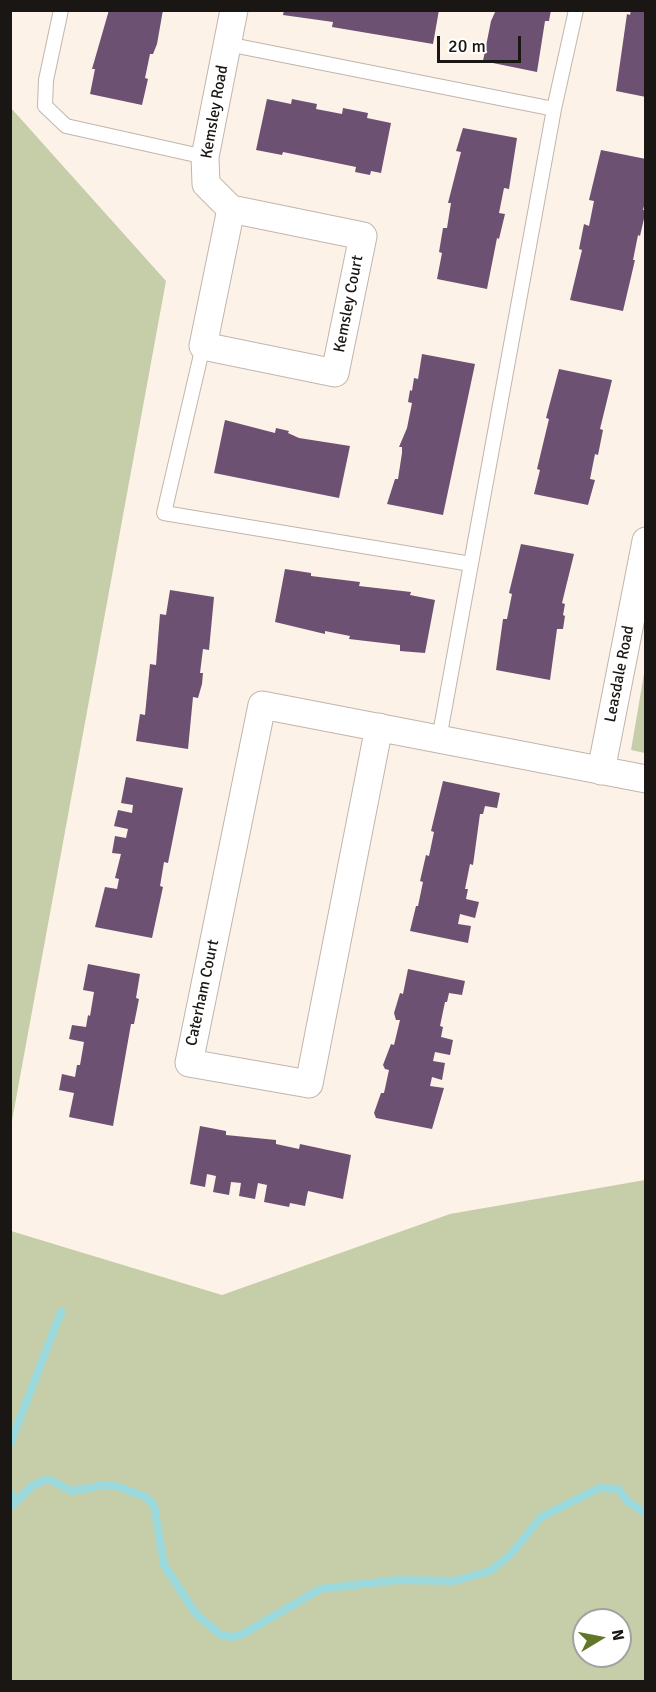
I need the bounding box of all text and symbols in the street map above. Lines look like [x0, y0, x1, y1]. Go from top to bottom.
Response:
scale bar [440, 24, 524, 62]
text: 20 m [448, 35, 486, 57]
street label: Kemsley Road [197, 64, 233, 160]
street label: Kemsley Court [330, 254, 368, 354]
street label: Leasdale Road [601, 624, 639, 724]
street label: Caterham Court [182, 938, 224, 1048]
north arrow [572, 1608, 632, 1668]
text: N [607, 1628, 629, 1642]

